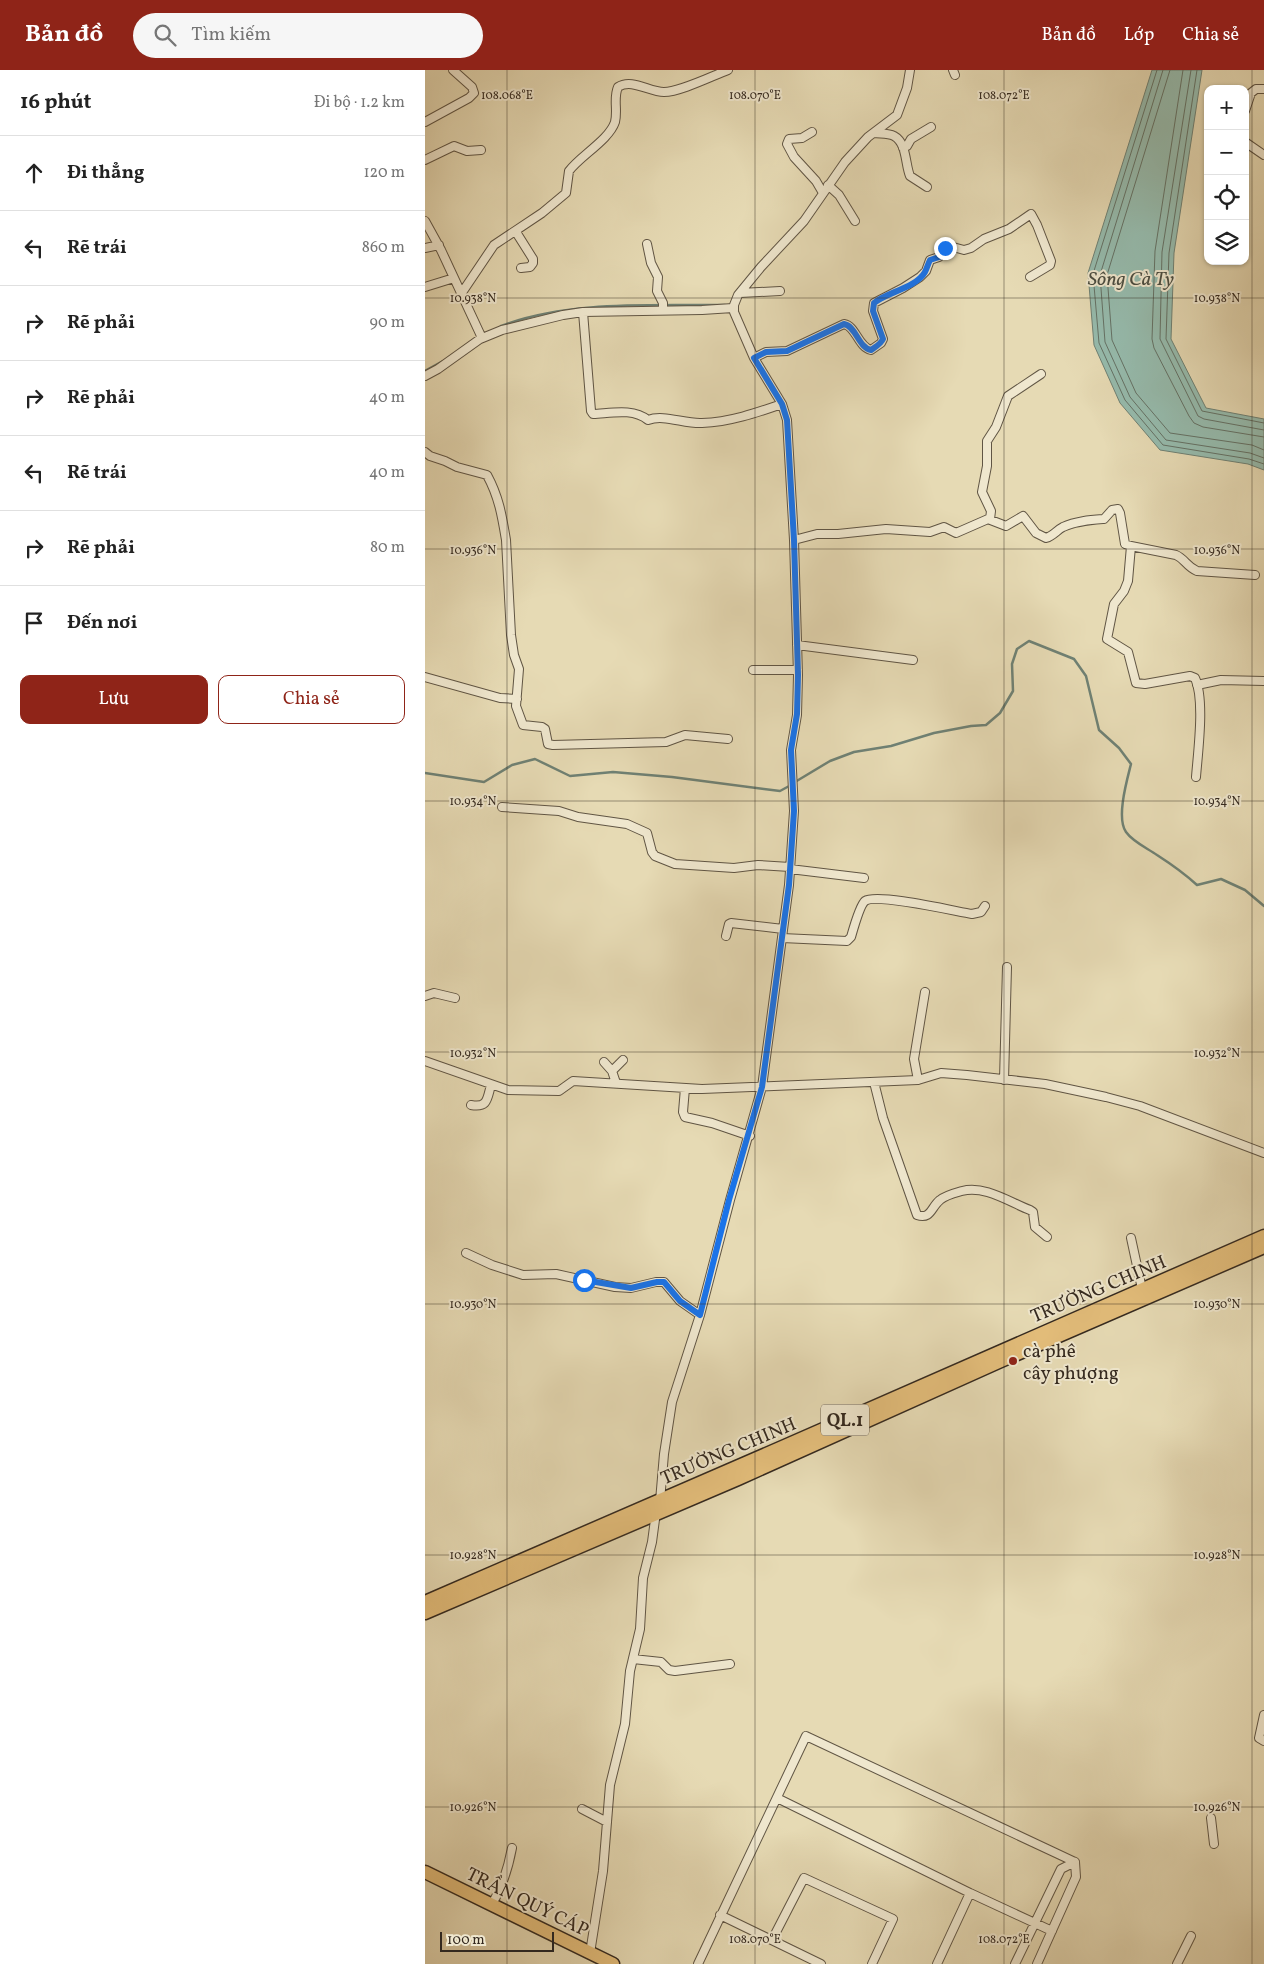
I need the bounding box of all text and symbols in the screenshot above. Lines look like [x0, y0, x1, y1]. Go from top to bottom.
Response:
search box [133, 13, 483, 58]
text: Bản đồ [25, 18, 103, 52]
icon: search [151, 21, 179, 49]
text: Tìm kiếm [191, 22, 271, 48]
text: Bản đồ [1042, 23, 1096, 48]
text: Lớp [1124, 23, 1154, 48]
text: Chia sẻ [1182, 23, 1239, 48]
map controls [1204, 85, 1249, 265]
button: + [1204, 85, 1249, 130]
text: 16 phút [20, 88, 91, 117]
text: 108.068°E [481, 88, 533, 104]
text: 108.070°E [729, 88, 781, 104]
text: 108.072°E [978, 88, 1030, 104]
text: Đi bộ · 1.2 km [314, 92, 405, 114]
button: − [1204, 130, 1249, 175]
icon: ahead [20, 159, 48, 187]
text: Đi thẳng [67, 160, 144, 186]
text: 120 m [363, 162, 405, 184]
button: locate [1204, 175, 1249, 220]
button: layers [1204, 220, 1249, 265]
icon: left [20, 234, 48, 262]
text: Rẽ trái [67, 235, 127, 261]
text: 860 m [362, 237, 405, 259]
route end [934, 237, 957, 260]
water label: Sông Cà Ty [1088, 266, 1174, 294]
text: 10.938°N [450, 291, 496, 307]
text: 10.938°N [1194, 291, 1240, 307]
icon: right [20, 309, 48, 337]
text: Rẽ phải [67, 310, 135, 336]
text: 90 m [369, 312, 405, 334]
icon: right [20, 384, 48, 412]
text: Rẽ phải [67, 385, 135, 411]
text: 40 m [369, 387, 405, 409]
icon: left [20, 459, 48, 487]
text: Rẽ trái [67, 460, 127, 486]
text: 40 m [369, 462, 405, 484]
icon: right [20, 534, 48, 562]
text: Rẽ phải [67, 535, 135, 561]
text: 80 m [370, 537, 405, 559]
text: 10.936°N [450, 543, 496, 559]
text: 10.936°N [1194, 543, 1240, 559]
icon: arrive [20, 609, 48, 637]
text: Đến nơi [67, 610, 137, 636]
button: Lưu [20, 675, 208, 724]
button: Chia sẻ [218, 675, 405, 724]
text: 10.934°N [449, 794, 497, 810]
text: 10.934°N [1193, 794, 1241, 810]
text: 10.932°N [450, 1046, 496, 1062]
text: 10.932°N [1194, 1046, 1240, 1062]
street label: TRƯỜNG CHINH [1027, 1250, 1171, 1330]
route start [573, 1269, 596, 1292]
text: 10.930°N [450, 1297, 497, 1313]
text: 10.930°N [1194, 1297, 1241, 1313]
place label: cà phê cây phượng [1023, 1339, 1119, 1387]
marker: cà phê cây phượng [1007, 1355, 1019, 1367]
road number: QL.1 [821, 1404, 869, 1436]
street label: TRƯỜNG CHINH [657, 1412, 801, 1492]
text: 10.928°N [450, 1548, 497, 1564]
text: 10.928°N [1194, 1548, 1241, 1564]
text: 10.926°N [450, 1800, 497, 1816]
text: 10.926°N [1194, 1800, 1241, 1816]
street label: TRẦN QUÝ CÁP [462, 1860, 594, 1944]
scale bar [440, 1929, 554, 1952]
text: 100 m [447, 1931, 485, 1950]
text: 108.070°E [729, 1932, 781, 1948]
text: 108.072°E [978, 1932, 1030, 1948]

